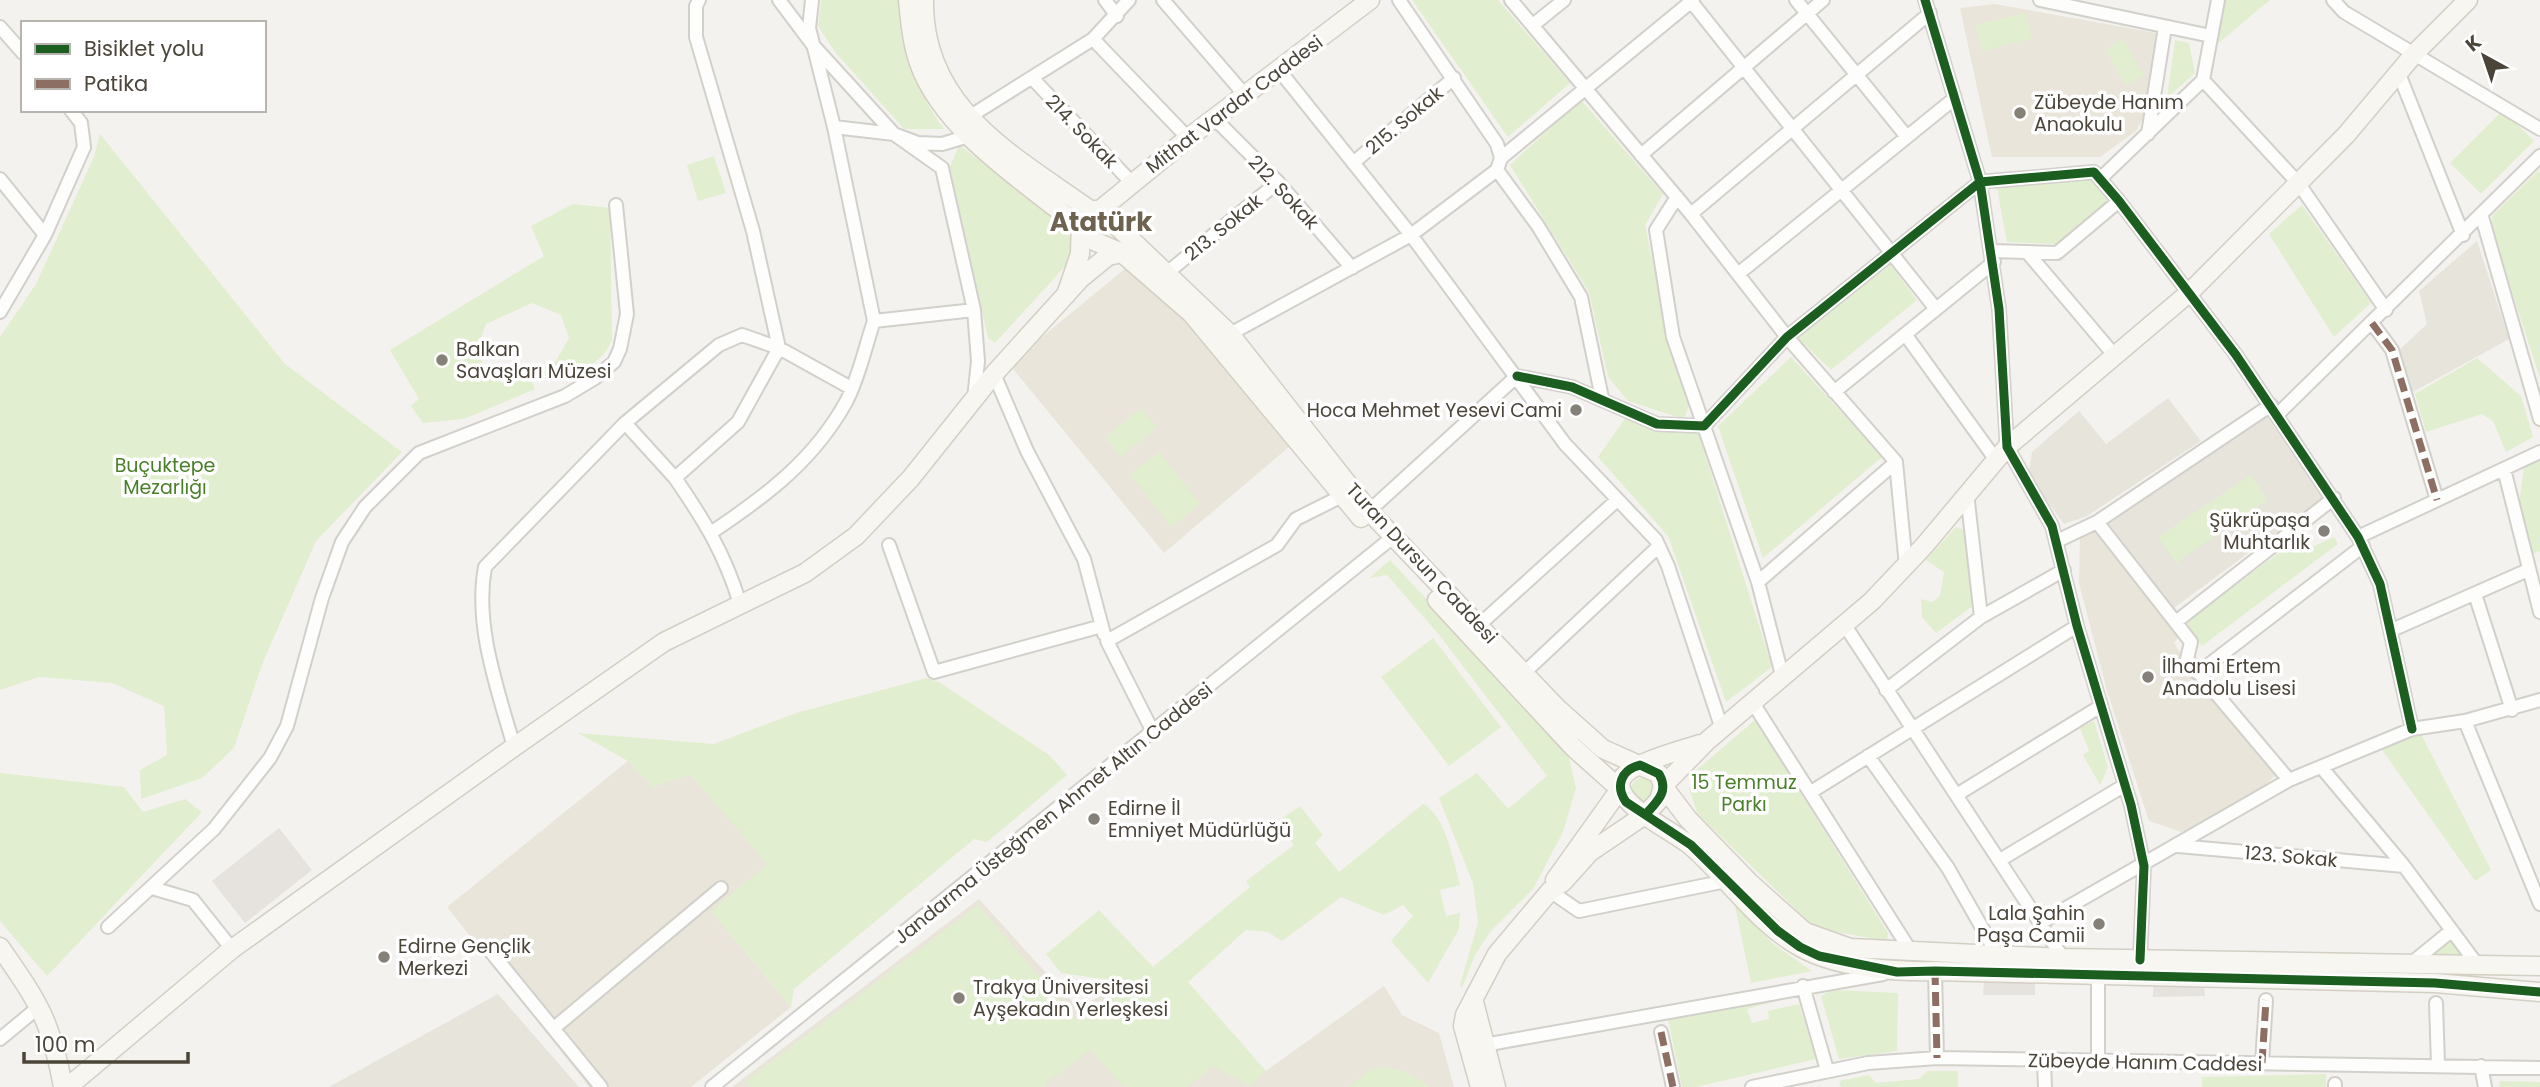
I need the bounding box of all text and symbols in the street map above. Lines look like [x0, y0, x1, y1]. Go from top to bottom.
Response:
legend [21, 21, 266, 112]
north arrow [2449, 21, 2519, 91]
street label: Mithat Vardar Caddesi [1140, 29, 1328, 180]
text: K [2460, 29, 2487, 58]
text: Bisiklet yolu [84, 34, 204, 63]
text: Patika [84, 69, 148, 98]
street label: 215. Sokak [1360, 80, 1449, 161]
street label: 214. Sokak [1039, 88, 1124, 175]
place label: Zübeyde Hanım Anaokulu [2034, 89, 2184, 138]
marker: Zübeyde Hanım Anaokulu [2012, 105, 2028, 121]
street label: 212. Sokak [1242, 149, 1325, 236]
street label: 213. Sokak [1179, 188, 1268, 267]
district label: Atatürk [1050, 204, 1152, 240]
place label: Balkan Savaşları Müzesi [456, 336, 611, 385]
marker: Balkan Savaşları Müzesi [434, 352, 450, 368]
place label: Hoca Mehmet Yesevi Cami [1307, 397, 1562, 424]
marker: Hoca Mehmet Yesevi Cami [1568, 402, 1584, 418]
park label: Buçuktepe Mezarlığı [115, 452, 215, 501]
street label: Turan Dursun Caddesi [1340, 477, 1504, 650]
place label: Şükrüpaşa Muhtarlık [2209, 507, 2310, 556]
marker: Şükrüpaşa Muhtarlık [2316, 523, 2332, 539]
place label: İlhami Ertem Anadolu Lisesi [2162, 653, 2296, 702]
marker: İlhami Ertem Anadolu Lisesi [2140, 669, 2156, 685]
street label: Jandarma Üsteğmen Ahmet Altın Caddesi [888, 676, 1218, 950]
park label: 15 Temmuz Parkı [1691, 769, 1797, 818]
place label: Edirne İl Emniyet Müdürlüğü [1108, 795, 1291, 844]
marker: Edirne İl Emniyet Müdürlüğü [1086, 811, 1102, 827]
street label: 123. Sokak [2243, 839, 2339, 874]
place label: Lala Şahin Paşa Camii [1977, 900, 2085, 949]
marker: Lala Şahin Paşa Camii [2091, 916, 2107, 932]
place label: Edirne Gençlik Merkezi [398, 933, 531, 982]
marker: Edirne Gençlik Merkezi [376, 949, 392, 965]
place label: Trakya Üniversitesi Ayşekadın Yerleşkesi [973, 974, 1168, 1023]
marker: Trakya Üniversitesi Ayşekadın Yerleşkesi [951, 990, 967, 1006]
scale bar [24, 1020, 189, 1064]
text: 100 m [35, 1030, 95, 1059]
street label: Zübeyde Hanım Caddesi [2028, 1047, 2262, 1078]

